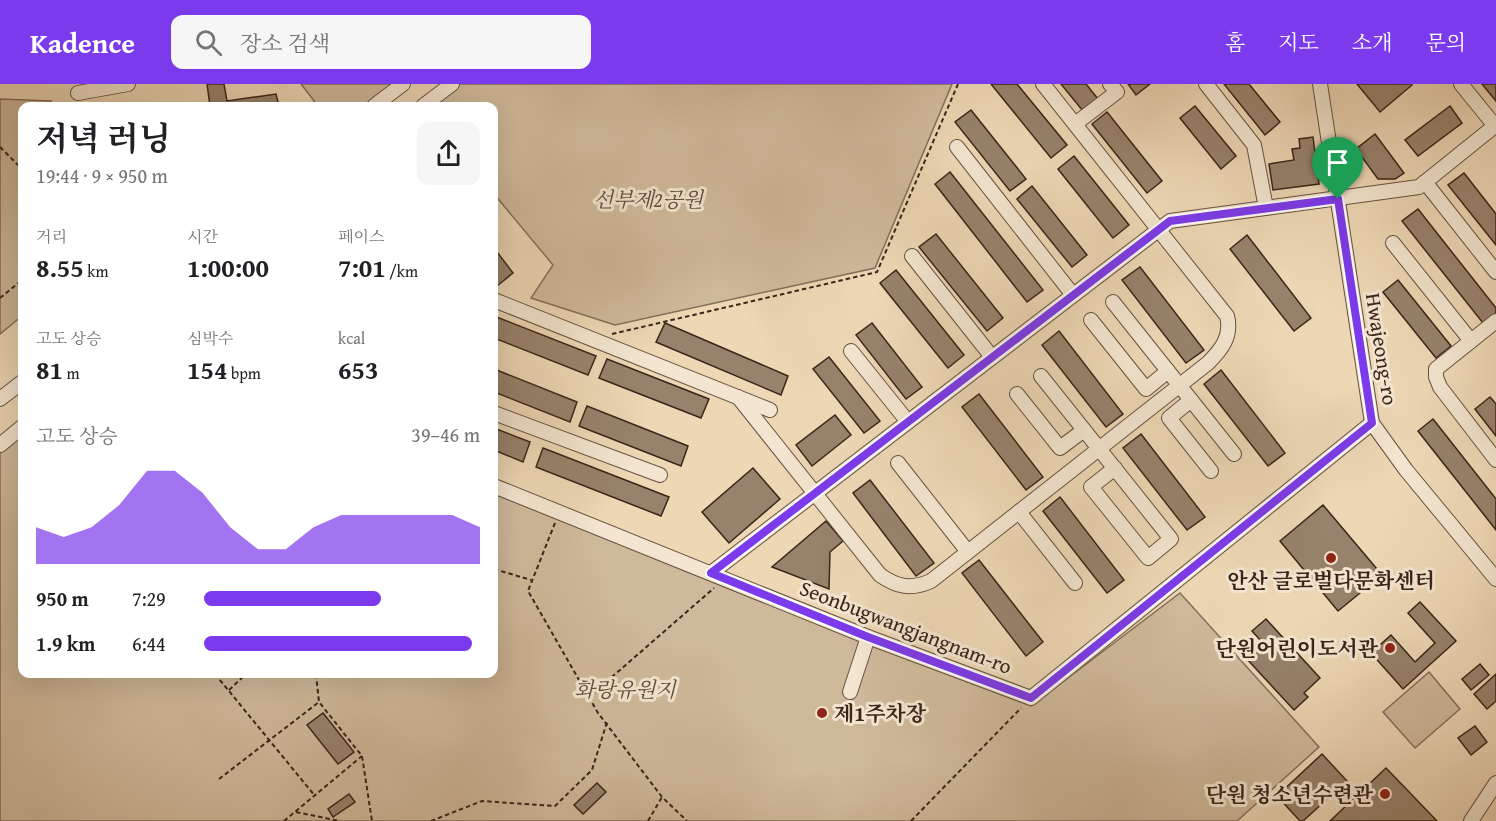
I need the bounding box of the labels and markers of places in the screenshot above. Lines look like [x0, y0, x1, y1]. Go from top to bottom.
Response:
pin [1312, 137, 1363, 199]
marker: 안산 글로벌다문화센터 [1324, 551, 1338, 565]
place label: 안산 글로벌다문화센터 [1227, 565, 1435, 596]
place label: 단원어린이도서관 [1216, 633, 1379, 664]
marker: 단원어린이도서관 [1383, 641, 1397, 655]
place label: 제1주차장 [834, 698, 927, 729]
marker: 제1주차장 [815, 706, 829, 720]
place label: 단원 청소년수련관 [1206, 779, 1374, 810]
marker: 단원 청소년수련관 [1378, 787, 1392, 801]

